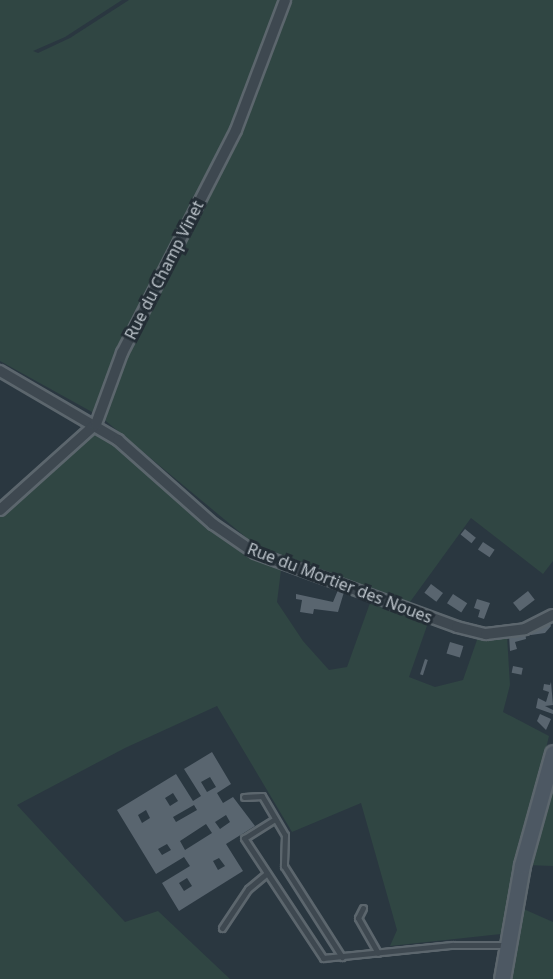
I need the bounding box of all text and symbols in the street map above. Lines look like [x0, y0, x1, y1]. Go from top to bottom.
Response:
street label: Rue du Champ Vinet [121, 197, 207, 343]
street label: Rue du Mortier des Noues [245, 539, 435, 627]

